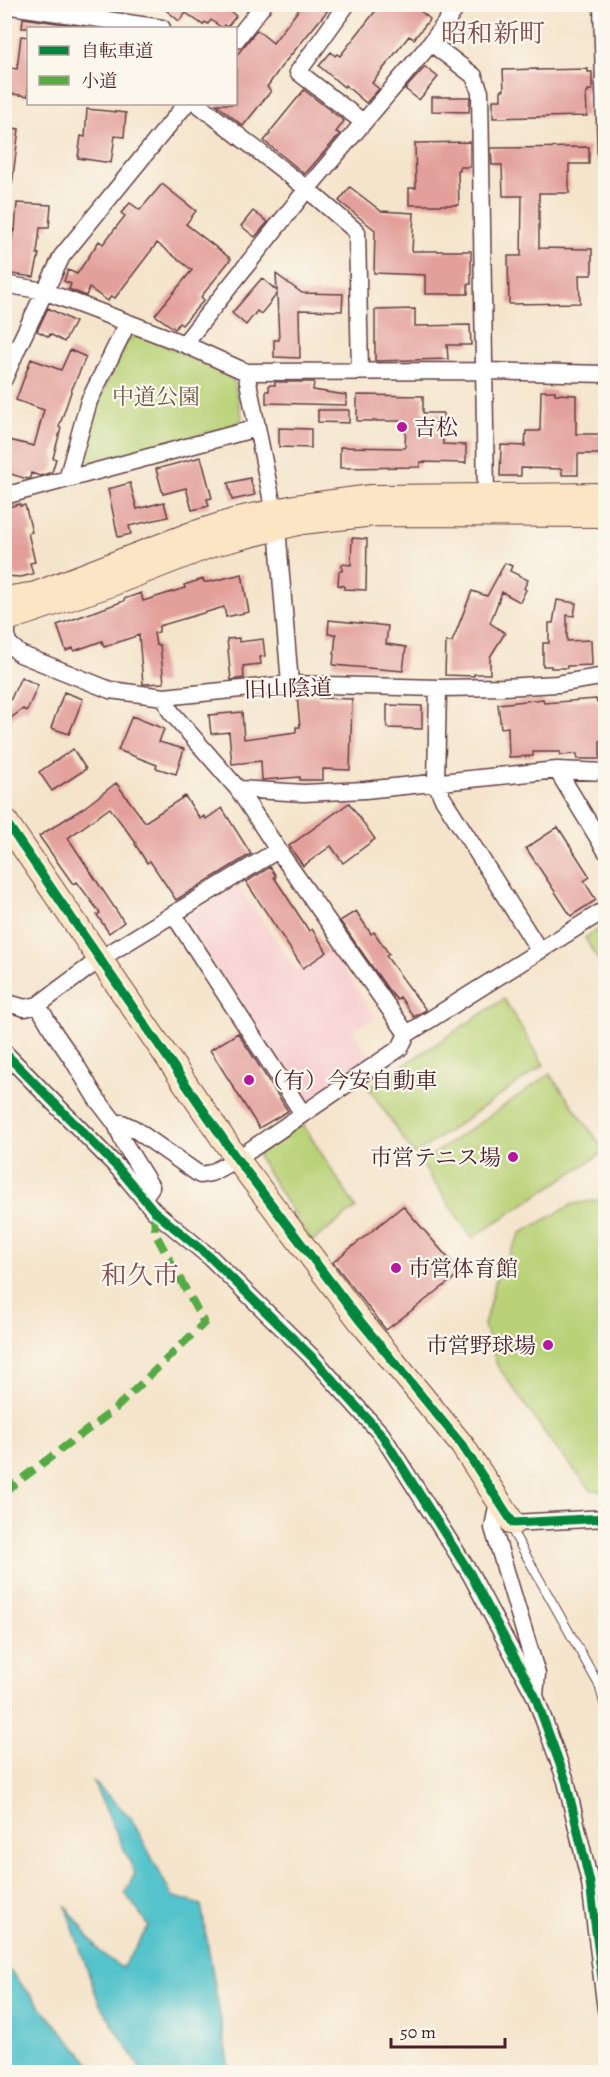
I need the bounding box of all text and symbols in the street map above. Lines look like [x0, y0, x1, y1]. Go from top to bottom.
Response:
district label: 昭和新町 [441, 16, 545, 51]
legend [27, 27, 237, 105]
text: 自転車道 [81, 39, 153, 63]
text: 小道 [81, 69, 117, 93]
park label: 中道公園 [112, 382, 200, 412]
place label: 吉松 [414, 413, 458, 443]
marker: 吉松 [395, 420, 409, 434]
street label: 旧山陰道 [244, 672, 333, 706]
place label: （有）今安自動車 [261, 1066, 437, 1096]
marker: （有）今安自動車 [242, 1073, 256, 1087]
place label: 市営テニス場 [370, 1143, 501, 1173]
marker: 市営テニス場 [506, 1150, 520, 1164]
place label: 市営体育館 [408, 1254, 518, 1284]
district label: 和久市 [101, 1258, 179, 1293]
marker: 市営体育館 [389, 1261, 403, 1275]
place label: 市営野球場 [426, 1331, 536, 1361]
marker: 市営野球場 [541, 1338, 555, 1352]
scale bar [391, 2011, 505, 2049]
text: 50 m [400, 2020, 436, 2044]

